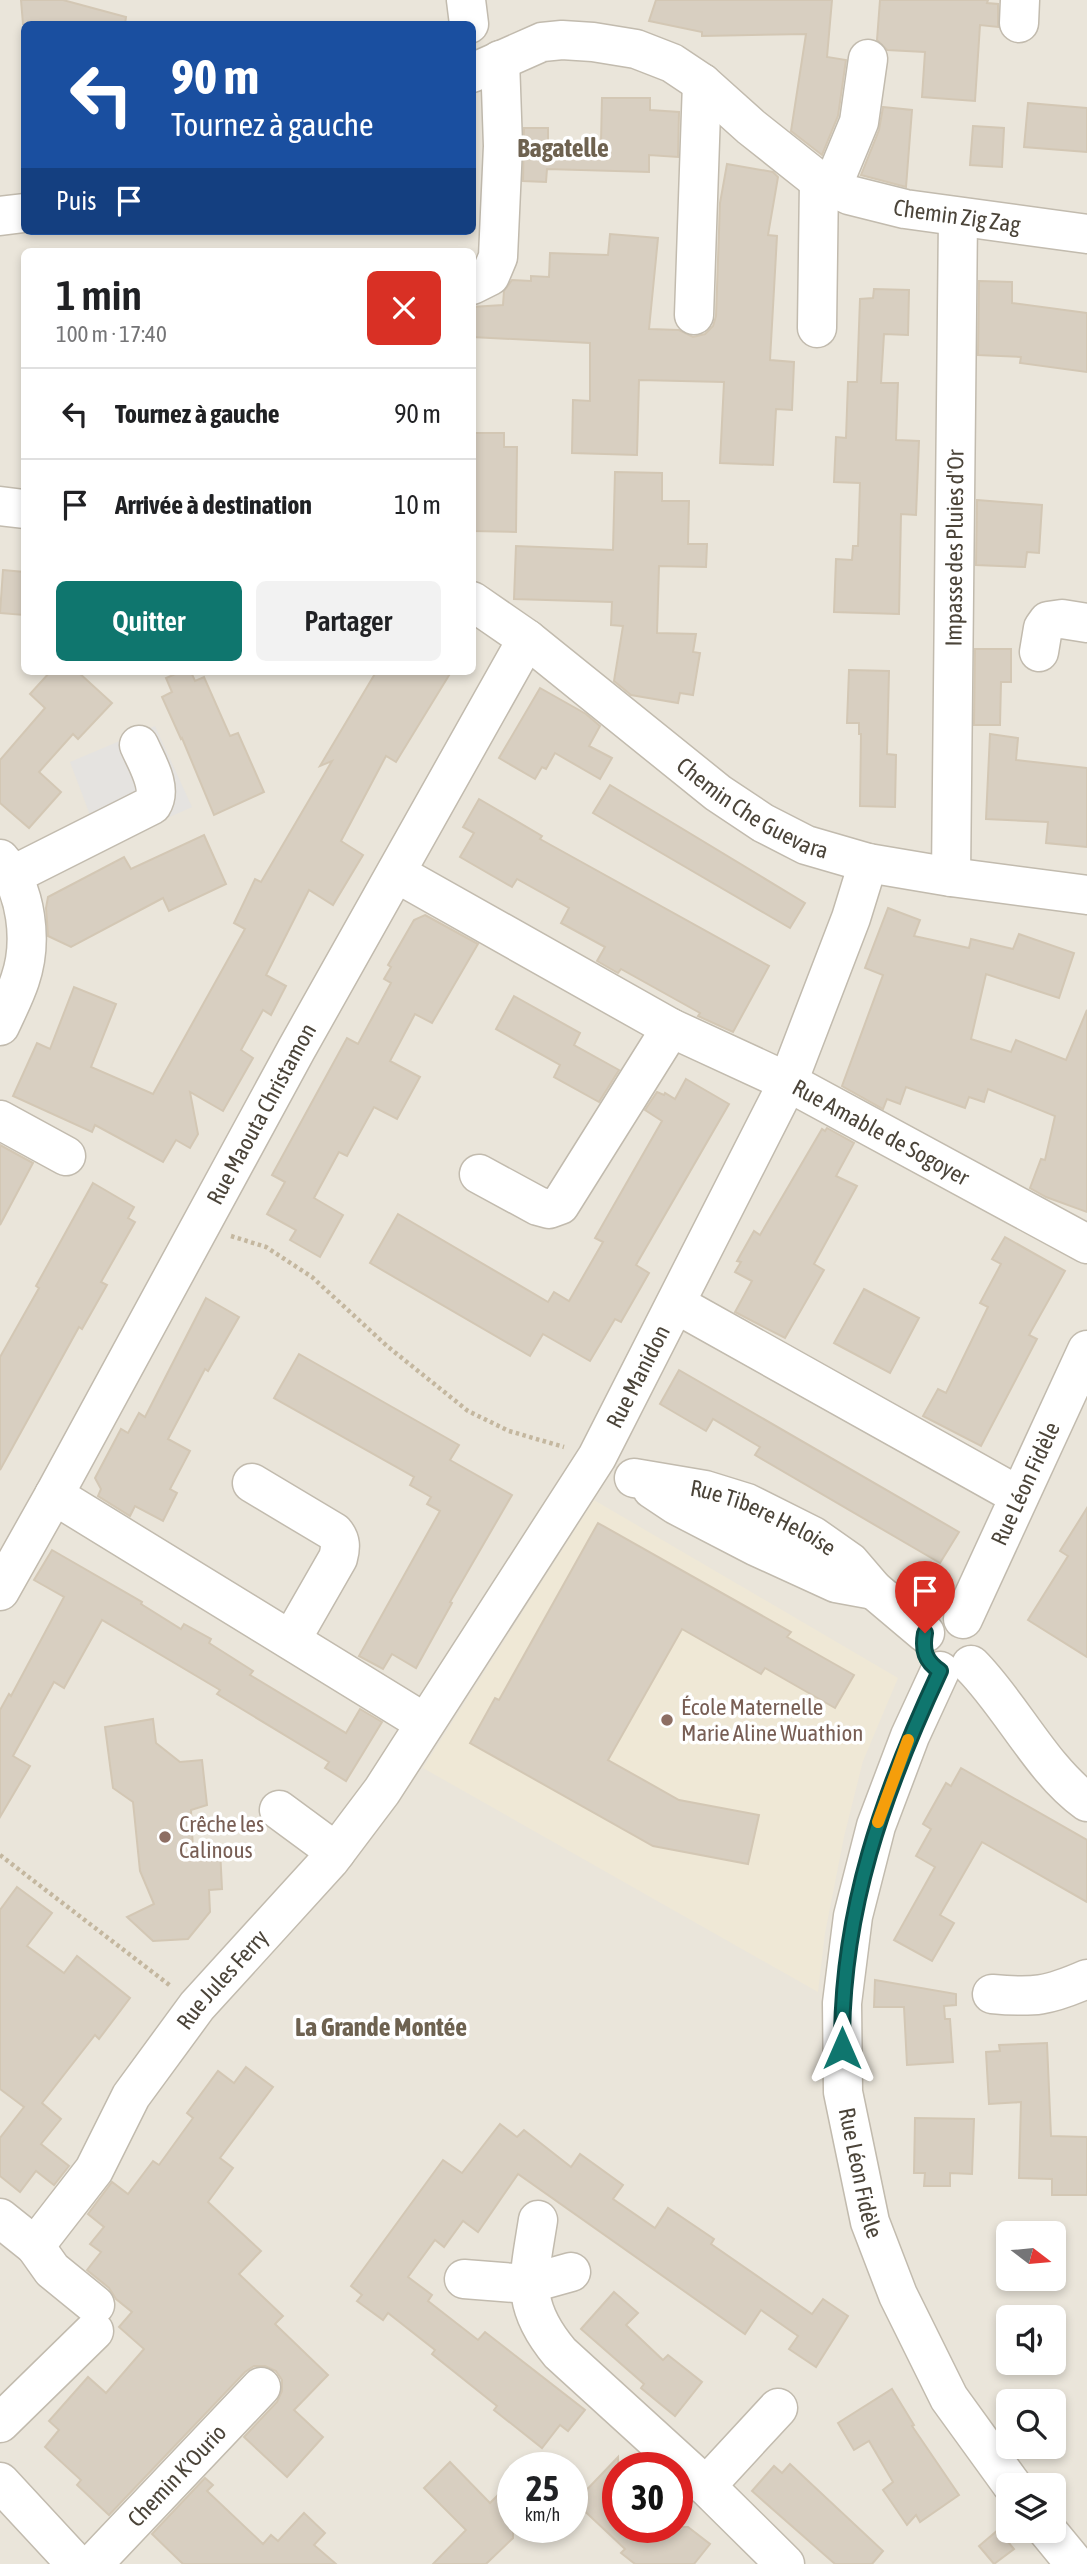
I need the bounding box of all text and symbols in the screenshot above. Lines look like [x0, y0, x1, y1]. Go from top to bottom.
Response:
text: 90 m [171, 48, 259, 104]
icon: left [56, 49, 147, 140]
text: Tournez à gauche [171, 106, 374, 143]
district label: Bagatelle [517, 133, 609, 163]
icon: arrive [110, 182, 148, 220]
text: Puis [56, 186, 96, 216]
street label: Chemin Zig Zag [891, 194, 1022, 238]
text: 1 min [56, 271, 142, 319]
button: close [367, 271, 441, 345]
text: 100 m · 17:40 [56, 321, 167, 347]
icon: left [56, 395, 94, 433]
text: Tournez à gauche [115, 399, 280, 429]
text: 90 m [394, 399, 441, 429]
street label: Impasse des Pluies d'Or [940, 448, 969, 647]
icon: arrive [56, 486, 94, 524]
text: Arrivée à destination [115, 490, 312, 520]
text: 10 m [394, 490, 441, 520]
button: Quitter [56, 581, 242, 661]
button: Partager [256, 581, 441, 661]
street label: Chemin Che Guevara [672, 752, 831, 864]
street label: Rue Maouta Christamon [202, 1019, 321, 1209]
street label: Rue Amable de Sogoyer [788, 1074, 974, 1191]
street label: Rue Manidon [601, 1321, 675, 1432]
street label: Rue Léon Fidèle [986, 1418, 1065, 1549]
street label: Rue Tibere Heloise [688, 1475, 841, 1561]
pin [895, 1561, 955, 1633]
icon: arrive [906, 1572, 944, 1610]
place label: École Maternelle Marie Aline Wuathion [681, 1694, 863, 1746]
marker: École Maternelle Marie Aline Wuathion [659, 1712, 675, 1728]
place label: Crêche les Calinous [179, 1811, 264, 1863]
marker: Crêche les Calinous [157, 1829, 173, 1845]
street label: Rue Jules Ferry [171, 1924, 273, 2035]
position arrow [805, 2011, 879, 2085]
district label: La Grande Montée [295, 2012, 467, 2042]
street label: Rue Léon Fidèle [834, 2105, 888, 2242]
north arrow [996, 2221, 1066, 2291]
map controls [996, 2221, 1066, 2543]
button: sound [996, 2305, 1066, 2375]
button: search [996, 2389, 1066, 2459]
street label: Chemin K'Ourio [123, 2419, 231, 2532]
speed limit sign: 30 [602, 2452, 693, 2543]
text: 25 [526, 2468, 559, 2508]
button: layers [996, 2473, 1066, 2543]
text: km/h [525, 2504, 560, 2525]

